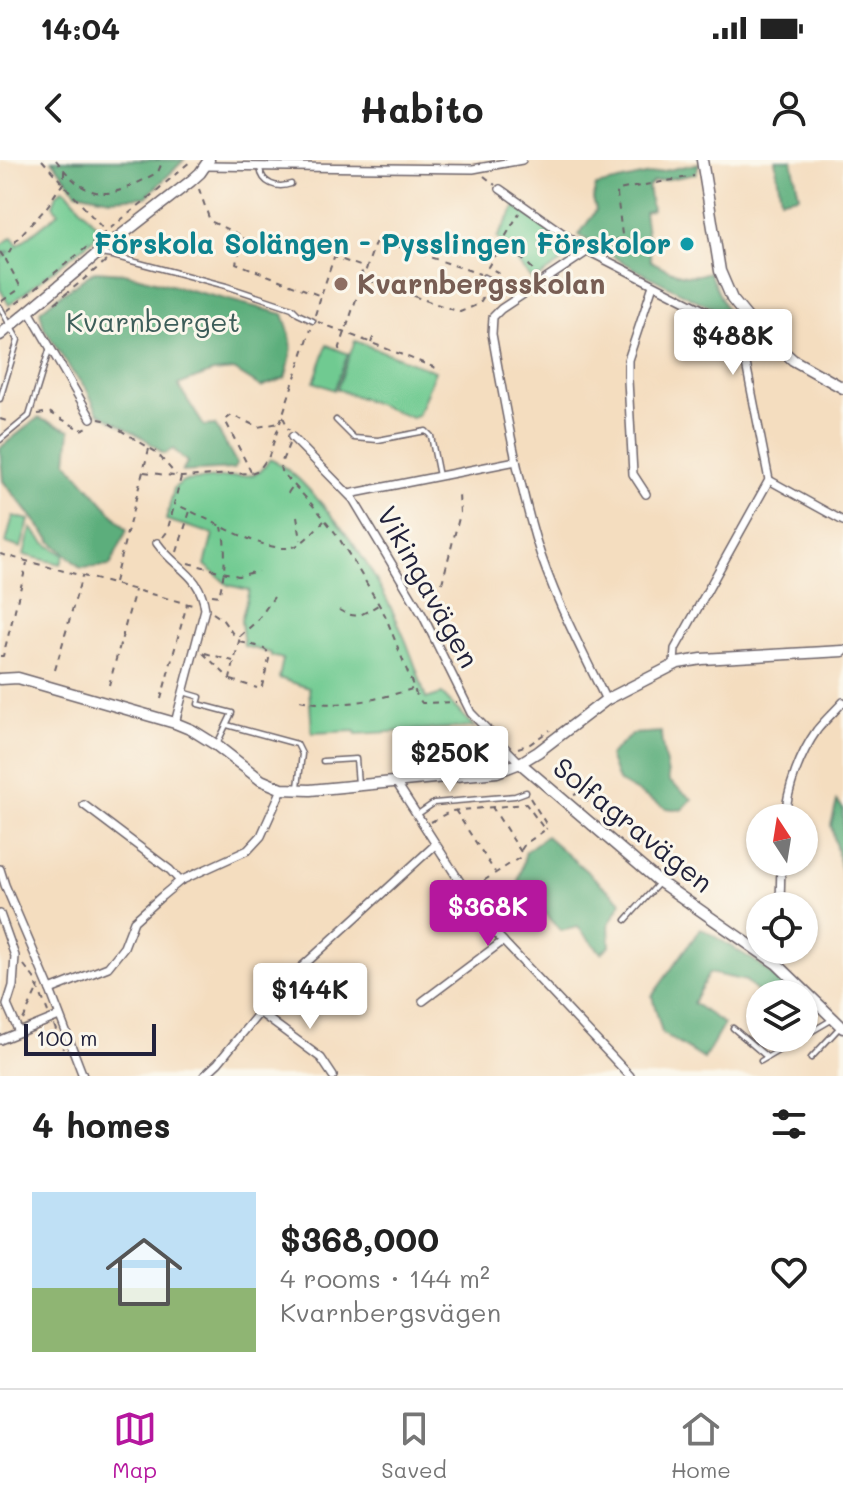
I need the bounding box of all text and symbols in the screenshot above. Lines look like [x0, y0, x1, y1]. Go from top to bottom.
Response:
text: 14:04 [40, 8, 120, 48]
text: Habito [360, 85, 483, 132]
icon: back [32, 86, 76, 130]
icon: person [767, 86, 811, 130]
place label: Förskola Solängen - Pysslingen Förskolor [94, 225, 671, 262]
marker: Förskola Solängen - Pysslingen Förskolor [678, 235, 696, 253]
place label: Kvarnbergsskolan [357, 265, 605, 301]
marker: Kvarnbergsskolan [332, 275, 350, 293]
park label: Kvarnberget [66, 303, 240, 339]
pin: $488K [677, 309, 789, 377]
text: $488K [692, 318, 774, 352]
street label: Vikingavägen [370, 499, 488, 674]
pin: $250K [394, 726, 506, 794]
text: $250K [410, 735, 490, 769]
street label: Solfagravägen [546, 749, 721, 900]
north arrow [746, 804, 818, 876]
map controls [746, 804, 818, 1052]
pin: $368K [432, 880, 544, 948]
text: $368K [448, 889, 528, 923]
button: locate [746, 892, 818, 964]
pin: $144K [254, 963, 366, 1031]
text: $144K [271, 972, 349, 1006]
button: layers [746, 980, 818, 1052]
scale bar [24, 1020, 156, 1056]
text: 100 m [36, 1023, 98, 1052]
text: 4 homes [32, 1102, 171, 1147]
icon: filters [767, 1102, 811, 1146]
text: $368,000 [280, 1216, 439, 1261]
icon: home [96, 1224, 192, 1320]
icon: heart [767, 1250, 811, 1294]
text: 4 rooms · 144 m² [280, 1261, 490, 1295]
text: Kvarnbergsvägen [280, 1295, 501, 1329]
tab: Map [112, 1407, 157, 1484]
tab: Saved [381, 1407, 447, 1484]
tab: Home [671, 1407, 731, 1484]

